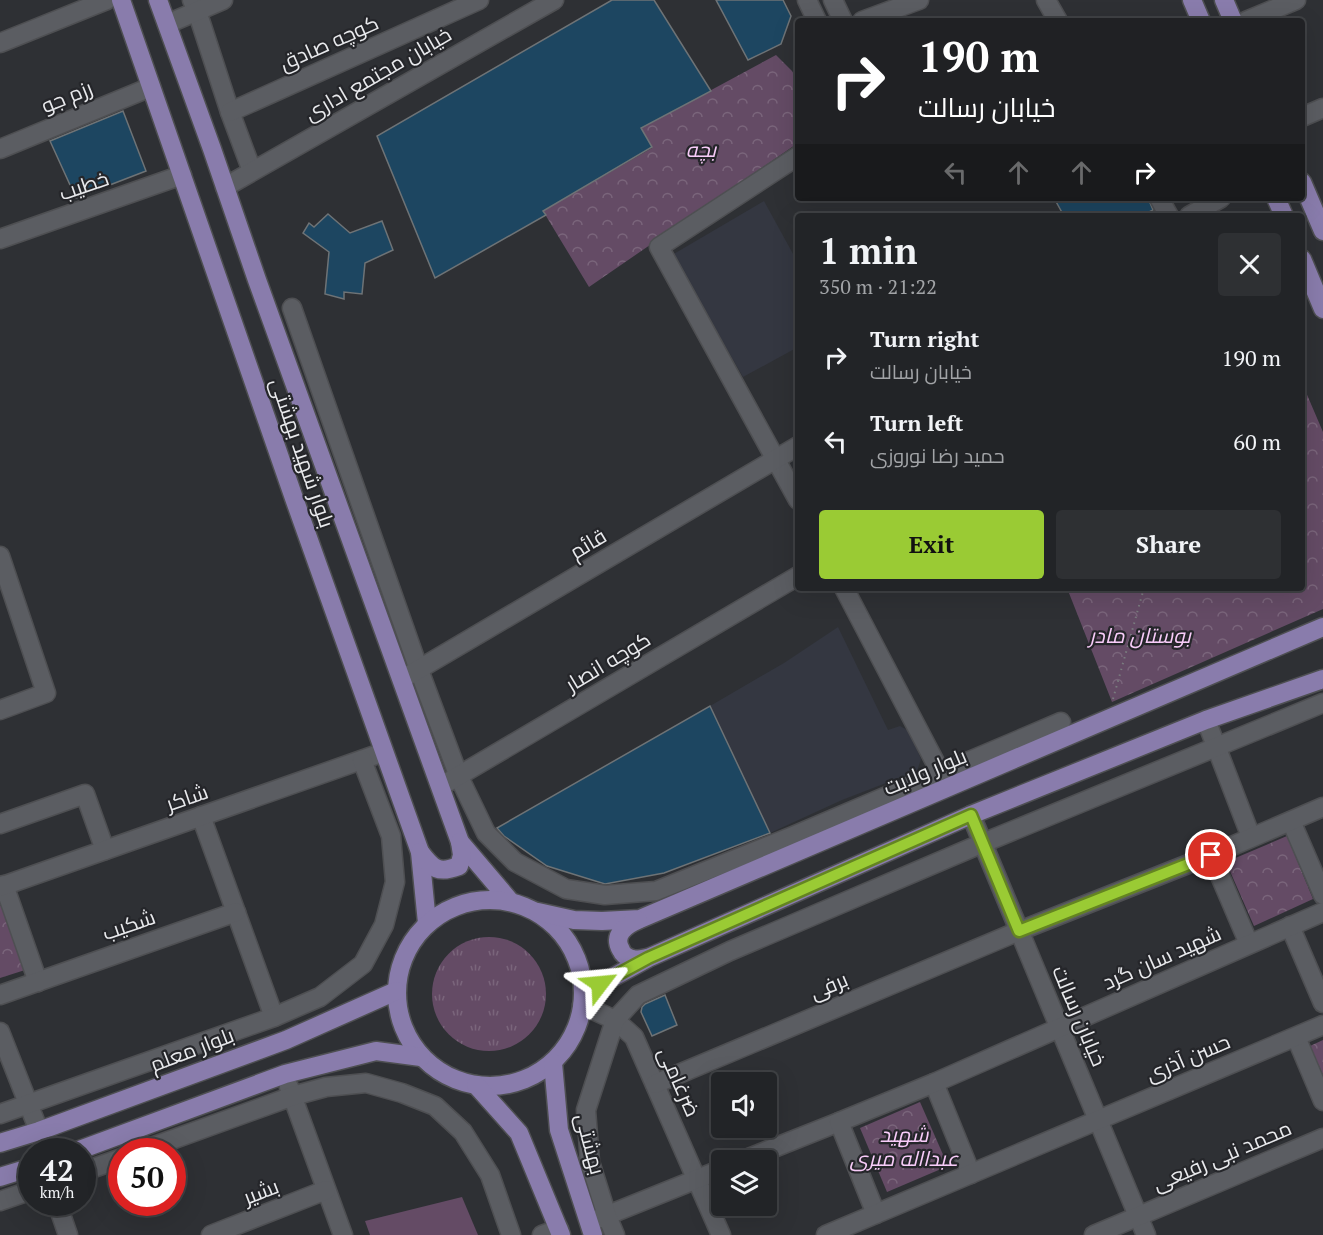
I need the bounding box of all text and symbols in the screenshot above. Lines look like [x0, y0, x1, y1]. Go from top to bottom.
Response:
street label: کوچه صادق [275, 8, 383, 77]
street label: خیابان مجتمع اداری [299, 20, 457, 128]
text: 190 m [918, 28, 1039, 84]
icon: right [819, 42, 897, 120]
street label: رزم جو [37, 73, 97, 120]
text: خیابان رسالت [918, 89, 1055, 125]
park label: بچه [686, 135, 718, 164]
icon: left [939, 156, 972, 189]
icon: ahead [1002, 156, 1035, 189]
icon: ahead [1065, 156, 1098, 189]
icon: right [1128, 156, 1161, 189]
street label: خطیب [55, 164, 112, 207]
text: 1 min [819, 227, 917, 274]
button: close [1218, 233, 1281, 296]
text: 350 m · 21:22 [819, 273, 937, 300]
text: Turn right [870, 324, 979, 353]
icon: right [819, 341, 852, 374]
text: 190 m [1221, 343, 1281, 372]
text: خیابان رسالت [870, 358, 972, 385]
street label: بلوار شهید بهشتی [264, 374, 342, 531]
text: Turn left [870, 408, 963, 437]
icon: left [819, 425, 852, 458]
text: 60 m [1233, 427, 1281, 456]
text: حمید رضا نوروزی [870, 442, 1005, 469]
button: Exit [819, 510, 1044, 579]
button: Share [1056, 510, 1281, 579]
street label: قائم [564, 521, 612, 566]
park label: بوستان مادر [1086, 621, 1192, 649]
street label: کوچه انصار [559, 625, 656, 699]
street label: بلوار ولایت [879, 741, 971, 801]
street label: شاکر [161, 777, 212, 818]
pin [1185, 829, 1236, 880]
icon: arrive [1194, 838, 1227, 871]
street label: شکیب [98, 902, 159, 946]
street label: شهید سان گرد [1098, 918, 1225, 996]
position arrow [568, 952, 632, 1016]
street label: خیابان رسالت [1046, 961, 1114, 1070]
street label: برفی [805, 965, 852, 1006]
street label: بلوار معلم [146, 1020, 238, 1079]
street label: حسن آذری [1141, 1027, 1234, 1087]
street label: ضرغامی [652, 1042, 708, 1121]
map controls [711, 1072, 777, 1216]
button: sound [711, 1072, 777, 1138]
street label: بهشتی [569, 1110, 613, 1177]
street label: محمد نبی رفیعی [1148, 1113, 1295, 1197]
park label: شهید عبدااله میری [850, 1120, 959, 1172]
speed limit sign: 50 [108, 1138, 186, 1216]
text: 42 [40, 1150, 74, 1190]
button: layers [711, 1150, 777, 1216]
street label: بشیر [238, 1172, 283, 1211]
text: km/h [40, 1182, 74, 1202]

